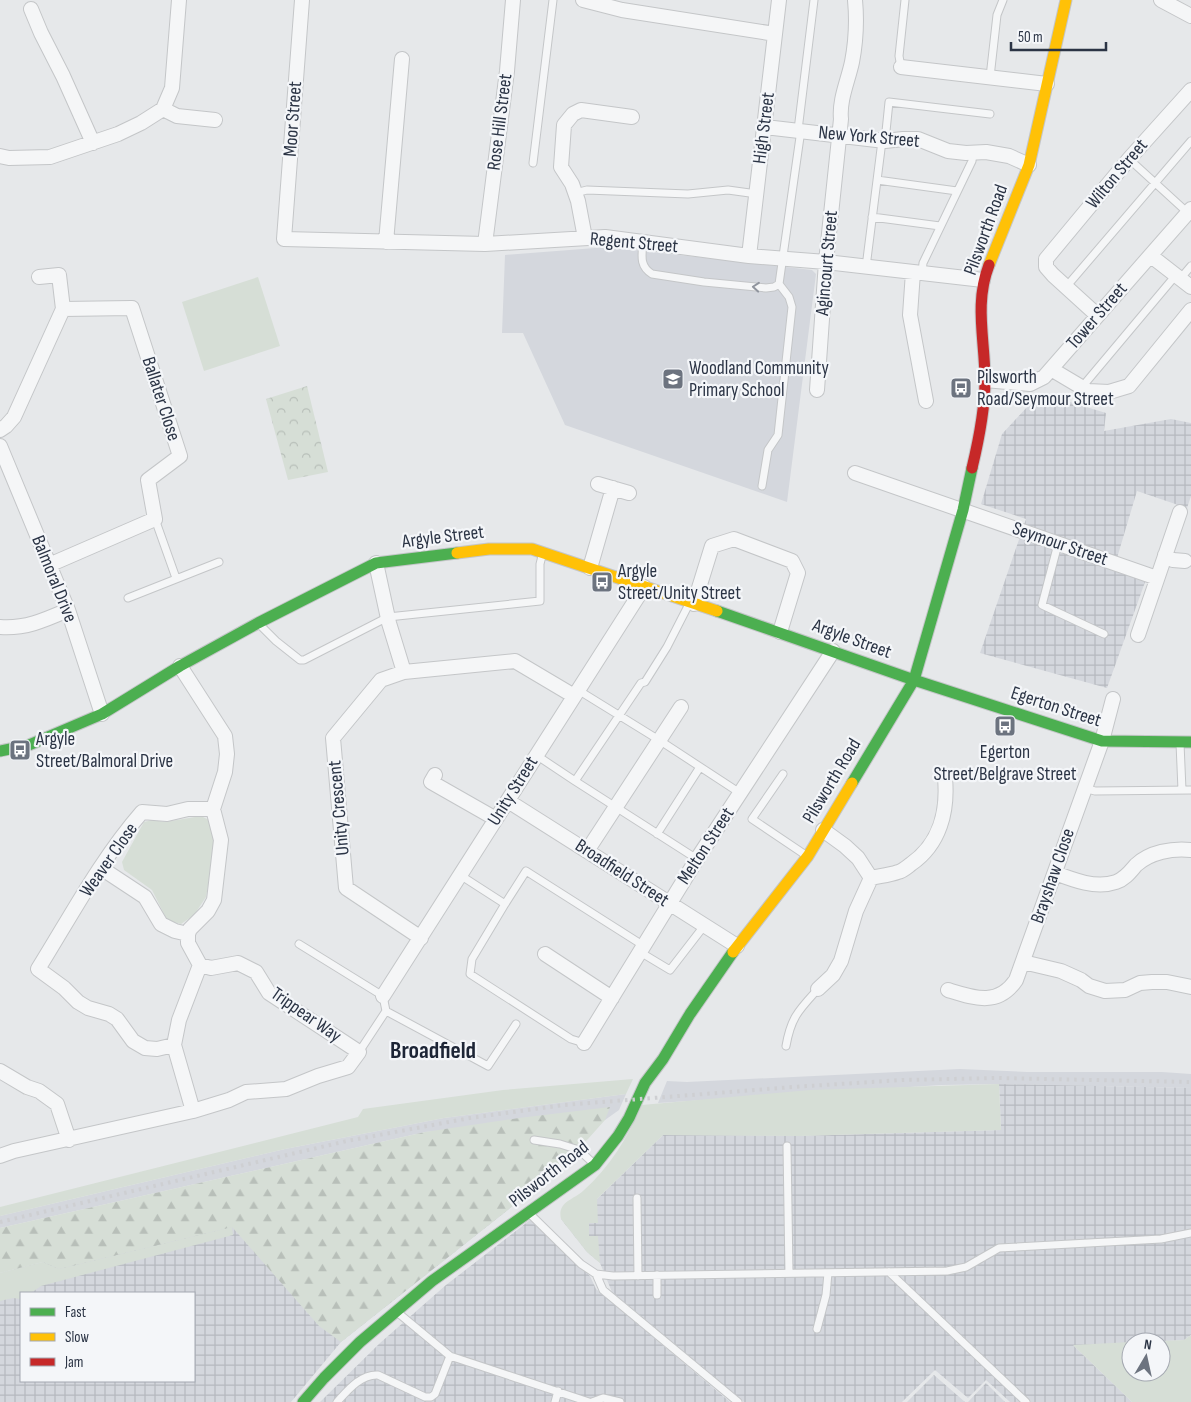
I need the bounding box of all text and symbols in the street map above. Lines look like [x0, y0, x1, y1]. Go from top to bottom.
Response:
scale bar [1011, 20, 1106, 52]
text: 50 m [1018, 28, 1043, 47]
street label: Rose Hill Street [483, 72, 517, 172]
street label: Moor Street [279, 80, 307, 158]
street label: High Street [748, 91, 780, 165]
street label: New York Street [817, 121, 921, 153]
street label: Wilton Street [1081, 134, 1153, 214]
street label: Pilsworth Road [959, 182, 1013, 278]
street label: Agincourt Street [811, 209, 843, 318]
street label: Regent Street [589, 228, 679, 258]
street label: Tower Street [1062, 278, 1132, 354]
one-way arrow [752, 281, 760, 292]
street label: Ballater Close [137, 354, 185, 444]
place label: Woodland Community Primary School [689, 357, 829, 402]
place label: Pilsworth Road/Seymour Street [977, 366, 1114, 411]
school or university icon: Woodland Community Primary School [661, 367, 685, 391]
bus stop icon: Pilsworth Road/Seymour Street [949, 376, 973, 400]
street label: Seymour Street [1009, 517, 1111, 571]
street label: Argyle Street [400, 521, 485, 554]
street label: Balmoral Drive [26, 532, 82, 626]
place label: Argyle Street/Unity Street [617, 560, 741, 605]
bus stop icon: Argyle Street/Unity Street [590, 570, 614, 594]
street label: Argyle Street [808, 614, 895, 664]
street label: Egerton Street [1008, 682, 1104, 732]
bus stop icon: Egerton Street/Belgrave Street [993, 714, 1017, 738]
place label: Argyle Street/Balmoral Drive [35, 728, 173, 773]
street label: Pilsworth Road [798, 734, 866, 828]
bus stop icon: Argyle Street/Balmoral Drive [8, 738, 32, 762]
place label: Egerton Street/Belgrave Street [933, 741, 1077, 786]
street label: Unity Street [483, 752, 543, 830]
street label: Unity Crescent [323, 759, 355, 856]
street label: Melton Street [673, 803, 740, 889]
street label: Weaver Close [75, 818, 143, 902]
street label: Brayshaw Close [1026, 825, 1080, 927]
street label: Broadfield Street [571, 834, 673, 912]
street label: Trippear Way [266, 982, 346, 1048]
district label: Broadfield [390, 1036, 476, 1065]
street label: Pilsworth Road [505, 1136, 593, 1212]
legend [20, 1292, 195, 1382]
text: Fast [65, 1303, 87, 1322]
text: Slow [65, 1328, 89, 1347]
north arrow [1121, 1332, 1171, 1382]
text: N [1143, 1336, 1153, 1354]
text: Jam [64, 1353, 83, 1372]

